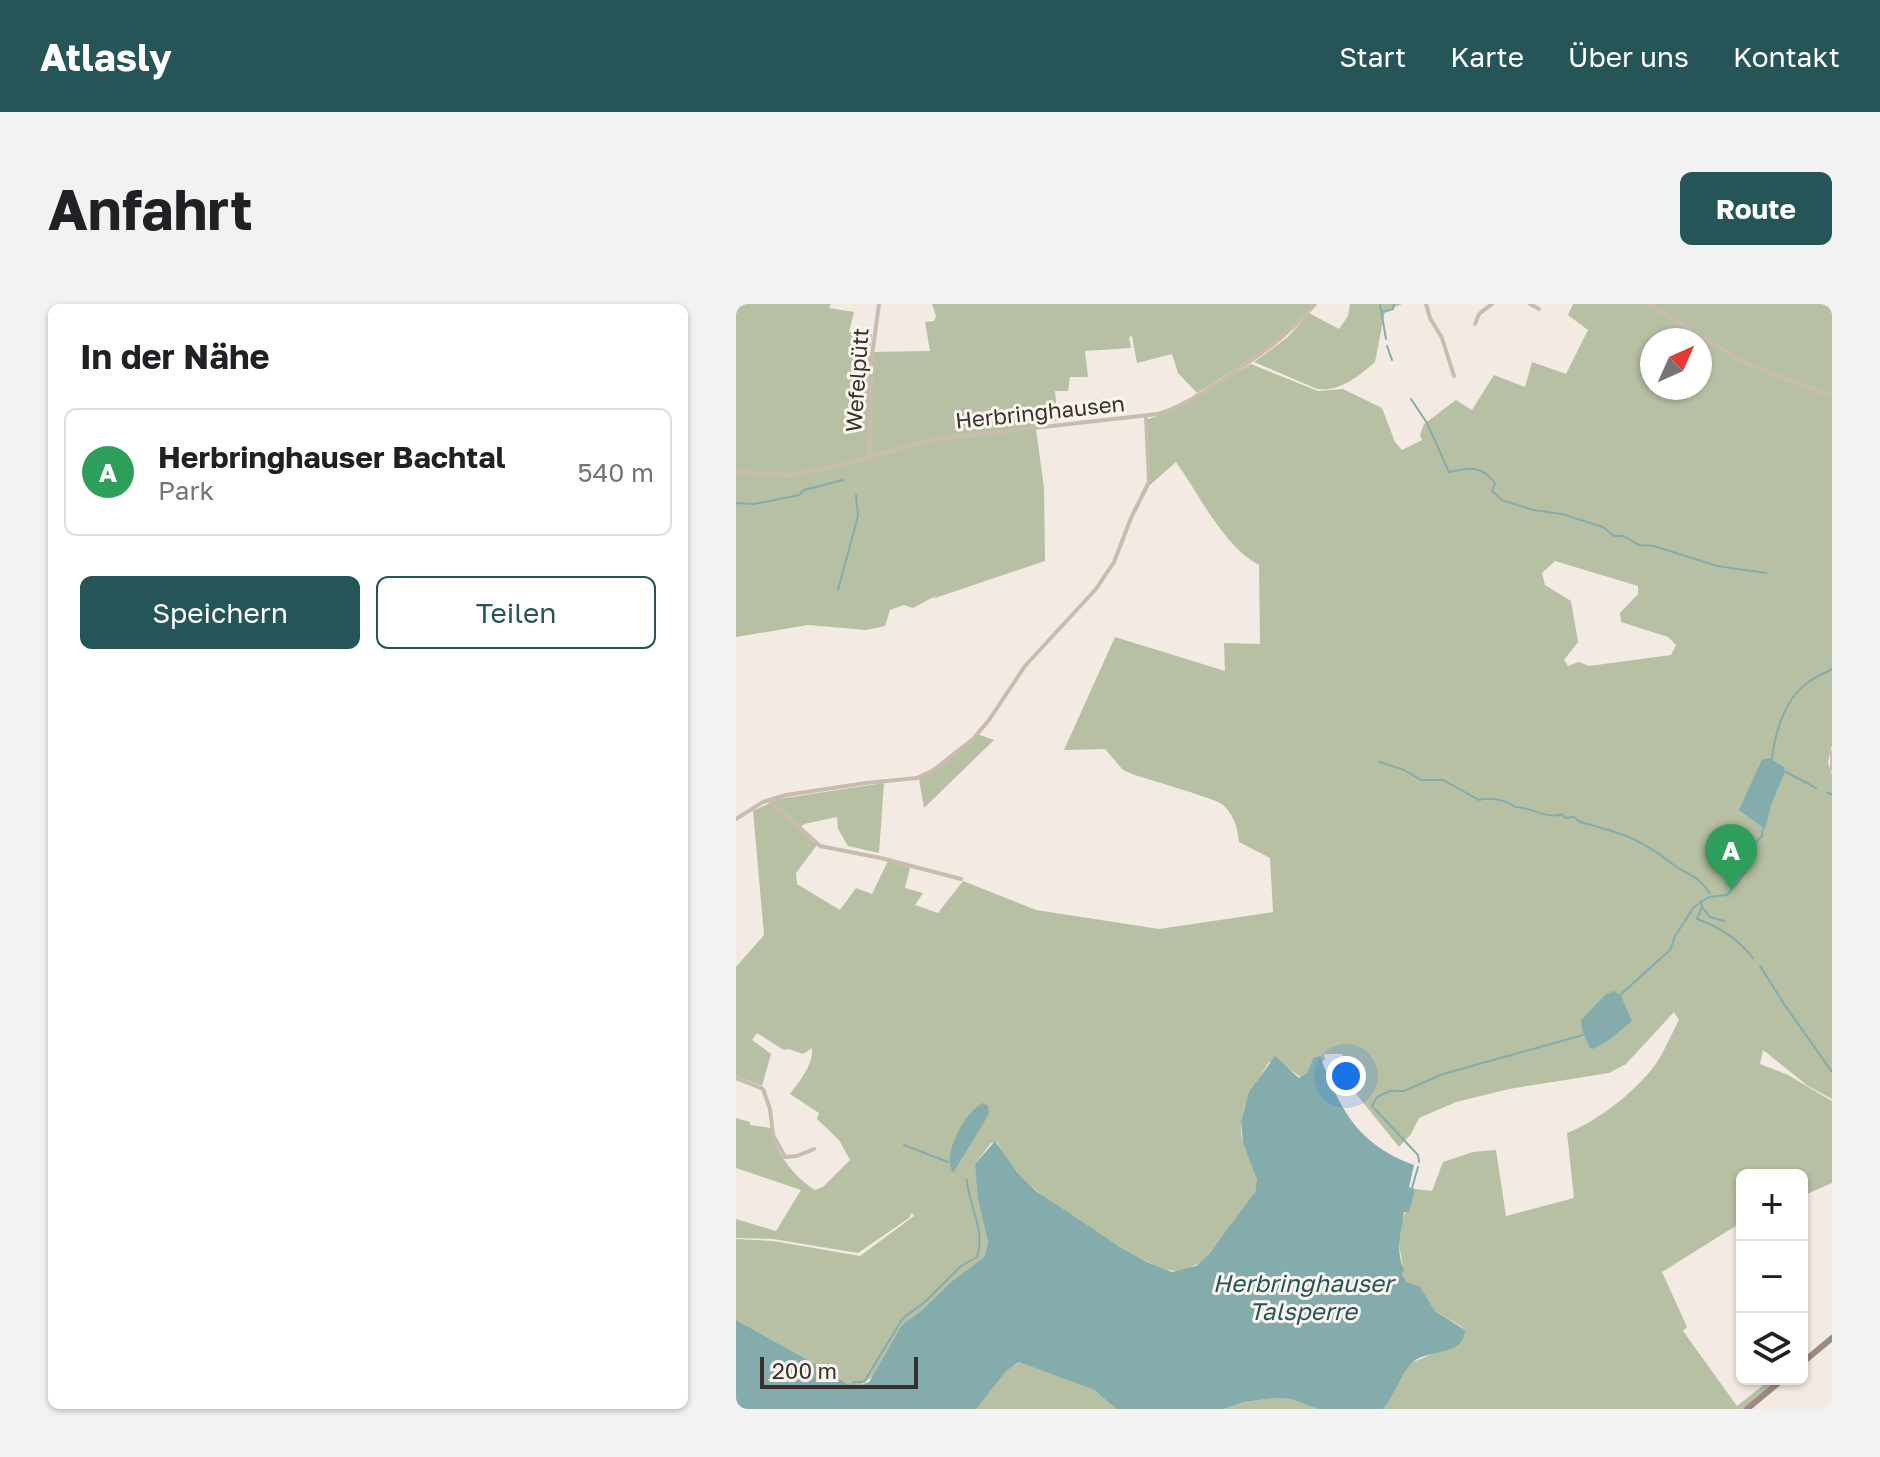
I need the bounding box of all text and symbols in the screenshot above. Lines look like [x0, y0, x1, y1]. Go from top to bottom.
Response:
text: Atlasly [40, 34, 172, 79]
text: Start [1339, 40, 1406, 73]
text: Karte [1450, 40, 1524, 73]
text: Über uns [1568, 40, 1689, 73]
text: Kontakt [1733, 40, 1840, 73]
button: Route [1680, 172, 1832, 245]
text: Anfahrt [48, 175, 253, 242]
street label: Wefelpütt [839, 327, 874, 433]
north arrow [1640, 328, 1712, 400]
text: In der Nähe [80, 336, 270, 376]
street label: Herbringhausen [954, 389, 1126, 434]
text: Herbringhauser Bachtal [158, 439, 506, 475]
text: A [99, 457, 117, 488]
text: 540 m [577, 457, 654, 488]
text: Park [158, 475, 214, 506]
button: Speichern [80, 576, 360, 649]
button: Teilen [376, 576, 656, 649]
pin: A [1705, 824, 1757, 890]
your location [1326, 1056, 1366, 1096]
map controls [1736, 1169, 1808, 1385]
button: + [1736, 1169, 1808, 1241]
button: − [1736, 1241, 1808, 1313]
water label: Herbringhauser Talsperre [1213, 1268, 1397, 1325]
button: layers [1736, 1313, 1808, 1385]
scale bar [760, 1353, 918, 1389]
text: 200 m [772, 1357, 837, 1384]

